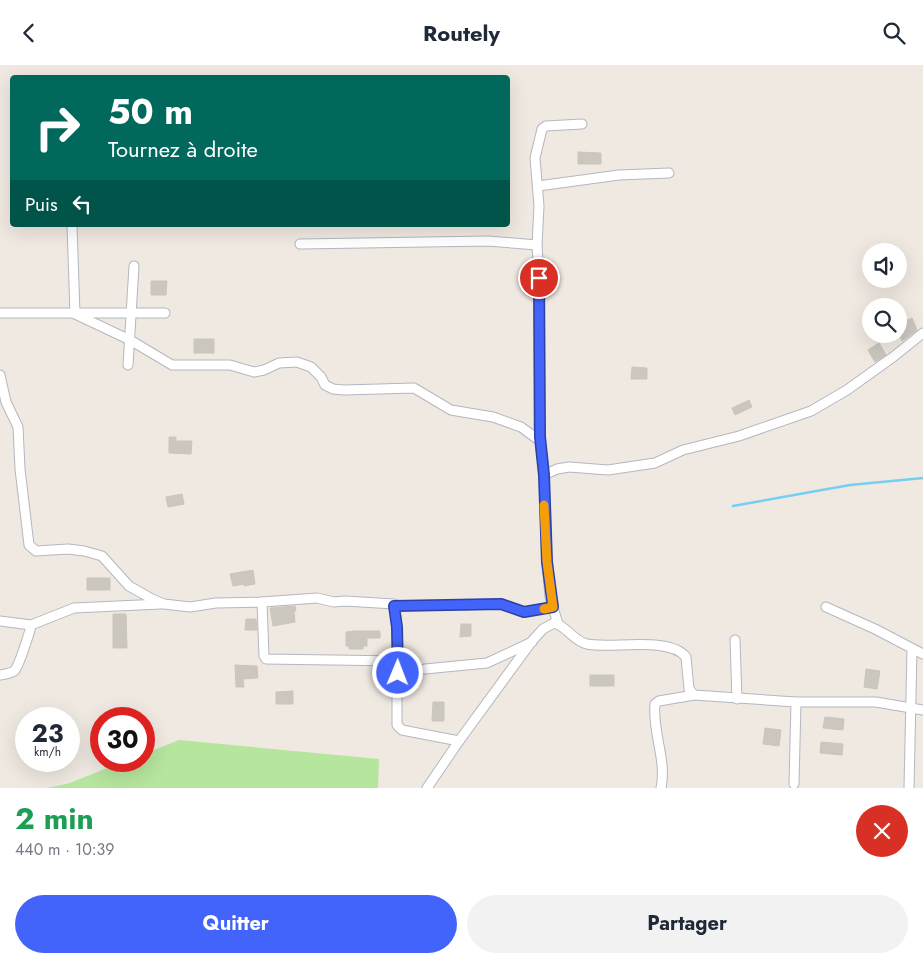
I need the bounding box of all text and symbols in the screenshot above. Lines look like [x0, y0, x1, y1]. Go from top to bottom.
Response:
text: Routely [423, 17, 500, 49]
icon: back [15, 19, 43, 47]
icon: search [880, 19, 908, 47]
text: 50 m [108, 87, 193, 137]
icon: right [25, 95, 90, 160]
text: Tournez à droite [108, 133, 258, 165]
icon: left [68, 190, 96, 218]
text: Puis [25, 191, 58, 218]
map controls [862, 243, 907, 343]
button: sound [862, 243, 907, 288]
pin [518, 257, 560, 299]
icon: arrive [525, 264, 553, 292]
button: search [862, 298, 907, 343]
position arrow [371, 646, 423, 698]
speed limit sign: 30 [90, 707, 155, 772]
text: 23 [32, 715, 63, 751]
text: km/h [34, 743, 61, 761]
text: 2 min [15, 797, 94, 840]
button: close [856, 805, 908, 857]
text: 440 m · 10:39 [15, 838, 115, 861]
button: Quitter [15, 895, 457, 953]
button: Partager [467, 895, 908, 953]

